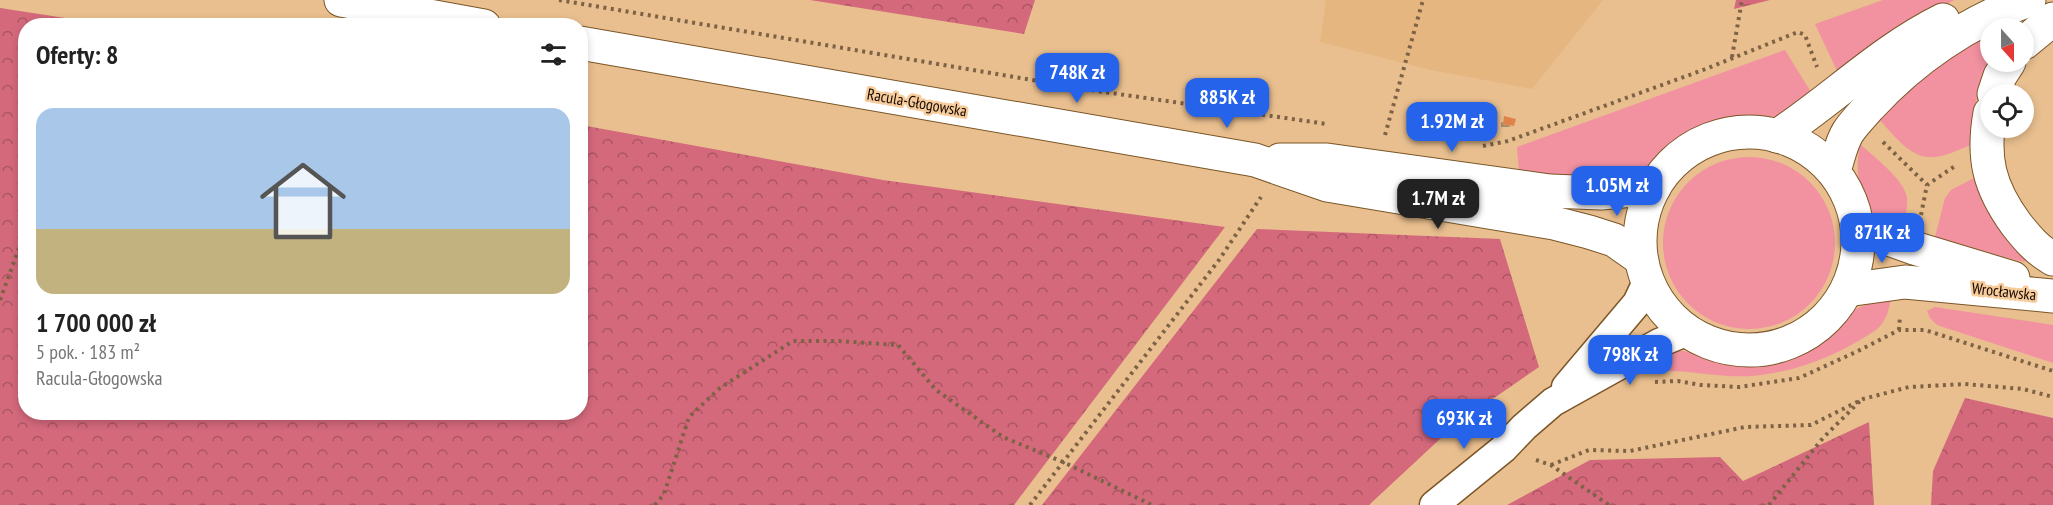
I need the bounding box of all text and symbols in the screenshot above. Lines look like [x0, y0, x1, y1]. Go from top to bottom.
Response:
north arrow [1980, 18, 2034, 72]
map controls [1980, 18, 2034, 138]
text: Oferty: 8 [36, 38, 118, 71]
icon: filters [537, 38, 570, 71]
pin: 748K zł [1022, 53, 1132, 104]
text: 748K zł [1049, 59, 1105, 85]
pin: 885K zł [1172, 78, 1282, 129]
street label: Racula-Głogowska [865, 83, 969, 121]
text: 885K zł [1199, 84, 1255, 110]
button: locate [1980, 84, 2034, 138]
pin: 1.92M zł [1390, 102, 1514, 153]
text: 1.92M zł [1420, 108, 1484, 134]
icon: home [249, 147, 357, 255]
pin: 1.05M zł [1555, 166, 1679, 217]
text: 1.05M zł [1585, 172, 1649, 198]
pin: 1.7M zł [1383, 179, 1493, 230]
text: 1.7M zł [1411, 185, 1465, 211]
pin: 871K zł [1827, 213, 1937, 264]
text: 871K zł [1854, 219, 1910, 245]
street label: Wrocławska [1971, 278, 2037, 304]
text: 1 700 000 zł [36, 306, 156, 339]
pin: 798K zł [1575, 335, 1685, 386]
text: 5 pok. · 183 m² [36, 339, 140, 365]
text: 798K zł [1602, 341, 1658, 367]
text: Racula-Głogowska [36, 365, 162, 391]
pin: 693K zł [1409, 399, 1519, 450]
text: 693K zł [1436, 405, 1492, 431]

